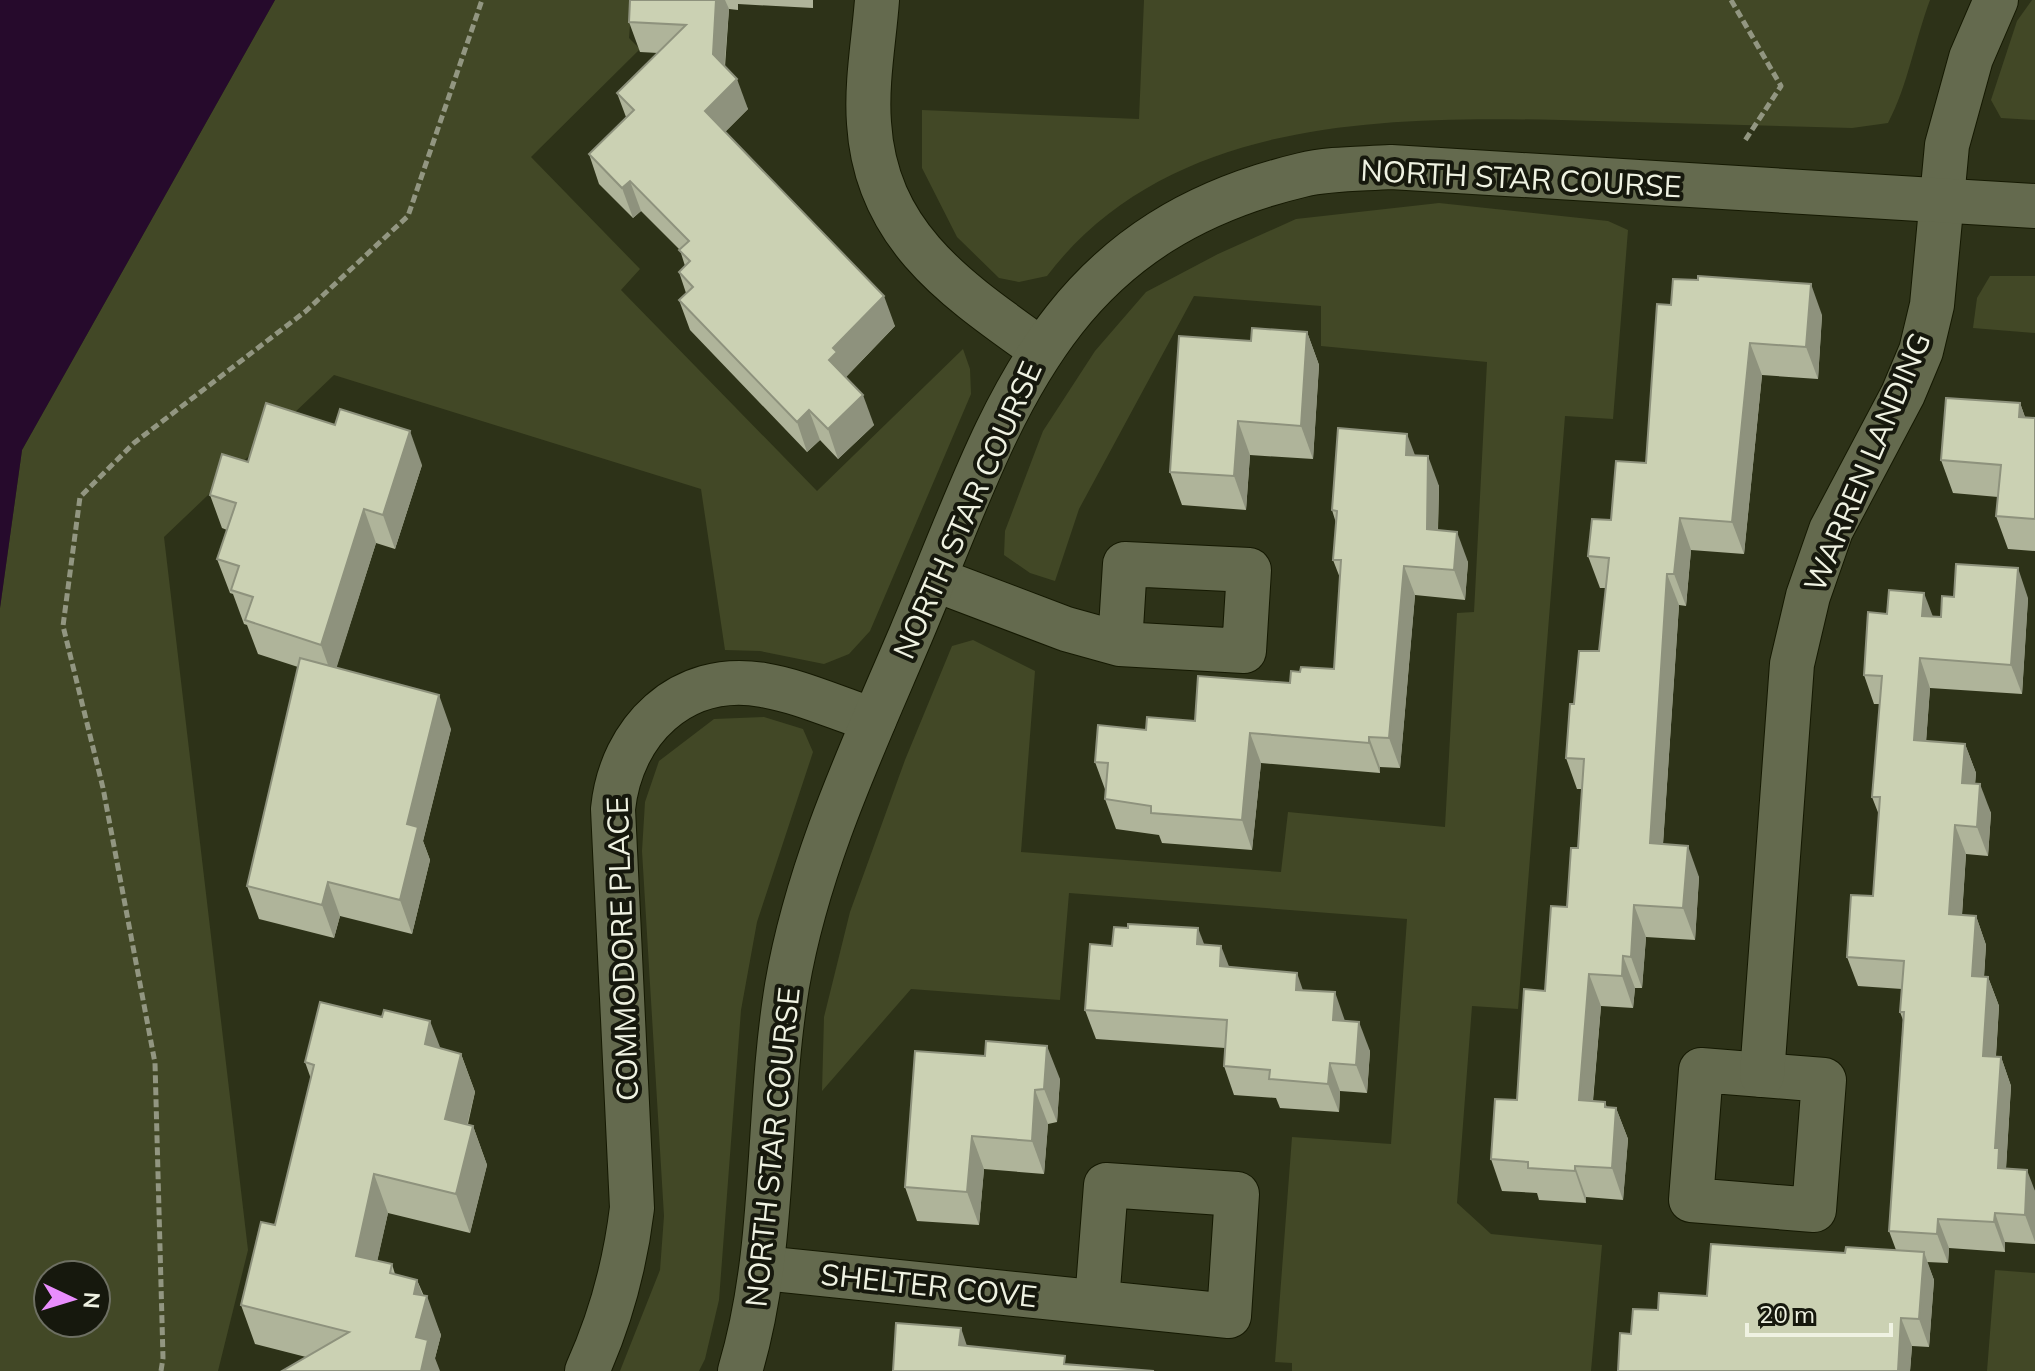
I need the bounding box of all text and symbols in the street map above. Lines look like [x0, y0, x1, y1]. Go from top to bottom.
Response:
street label: NORTH STAR COURSE [1360, 151, 1682, 205]
street label: WARREN LANDING [1795, 327, 1939, 597]
street label: NORTH STAR COURSE [884, 355, 1050, 665]
street label: COMMODORE PLACE [598, 796, 646, 1102]
street label: NORTH STAR COURSE [736, 985, 808, 1309]
street label: SHELTER COVE [819, 1255, 1039, 1315]
north arrow [32, 1259, 112, 1339]
scale bar [1747, 1287, 1891, 1337]
text: N [77, 1291, 106, 1310]
text: 20 m [1759, 1299, 1815, 1329]

